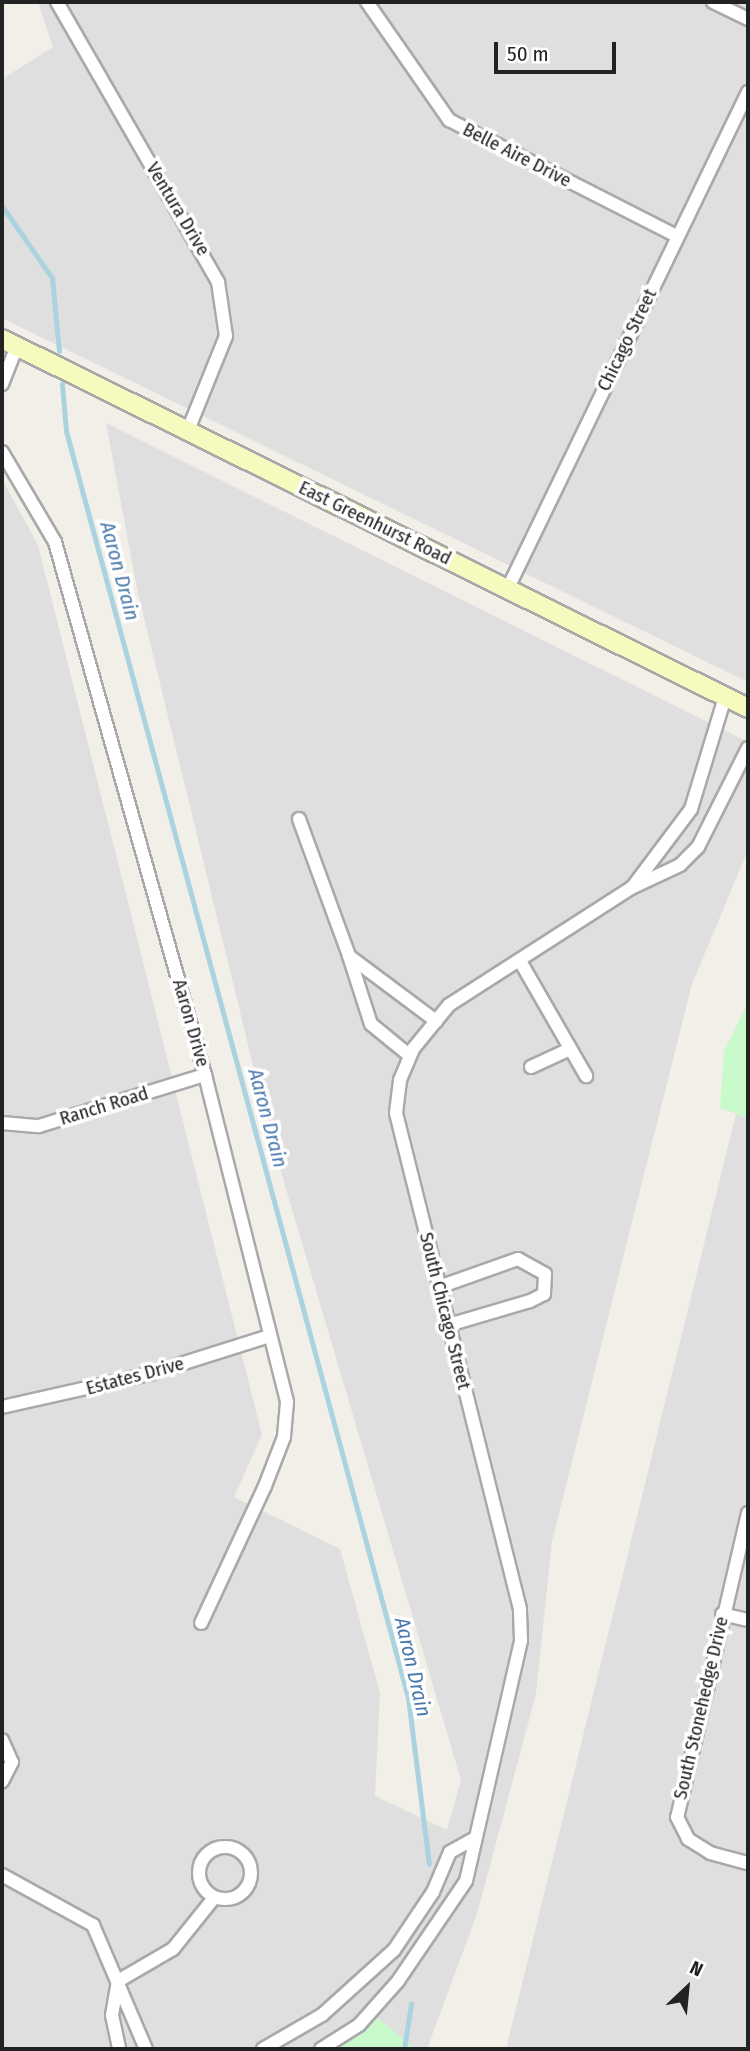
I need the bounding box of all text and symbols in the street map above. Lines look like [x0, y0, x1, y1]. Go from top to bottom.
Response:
scale bar [498, 28, 620, 72]
text: 50 m [507, 41, 549, 67]
street label: Belle Aire Drive [459, 118, 575, 192]
street label: Ventura Drive [141, 158, 215, 260]
street label: Chicago Street [592, 285, 662, 395]
street label: East Greenhurst Road [295, 476, 455, 570]
water label: Aaron Drain [95, 519, 145, 623]
street label: Aaron Drive [168, 977, 214, 1069]
water label: Aaron Drain [243, 1066, 293, 1170]
street label: Ranch Road [57, 1082, 151, 1130]
street label: South Chicago Street [414, 1230, 476, 1392]
street label: Estates Drive [84, 1352, 186, 1400]
street label: South Stonehedge Drive [669, 1614, 733, 1802]
water label: Aaron Drain [389, 1615, 437, 1719]
north arrow [652, 1953, 722, 2023]
text: N [686, 1956, 707, 1982]

